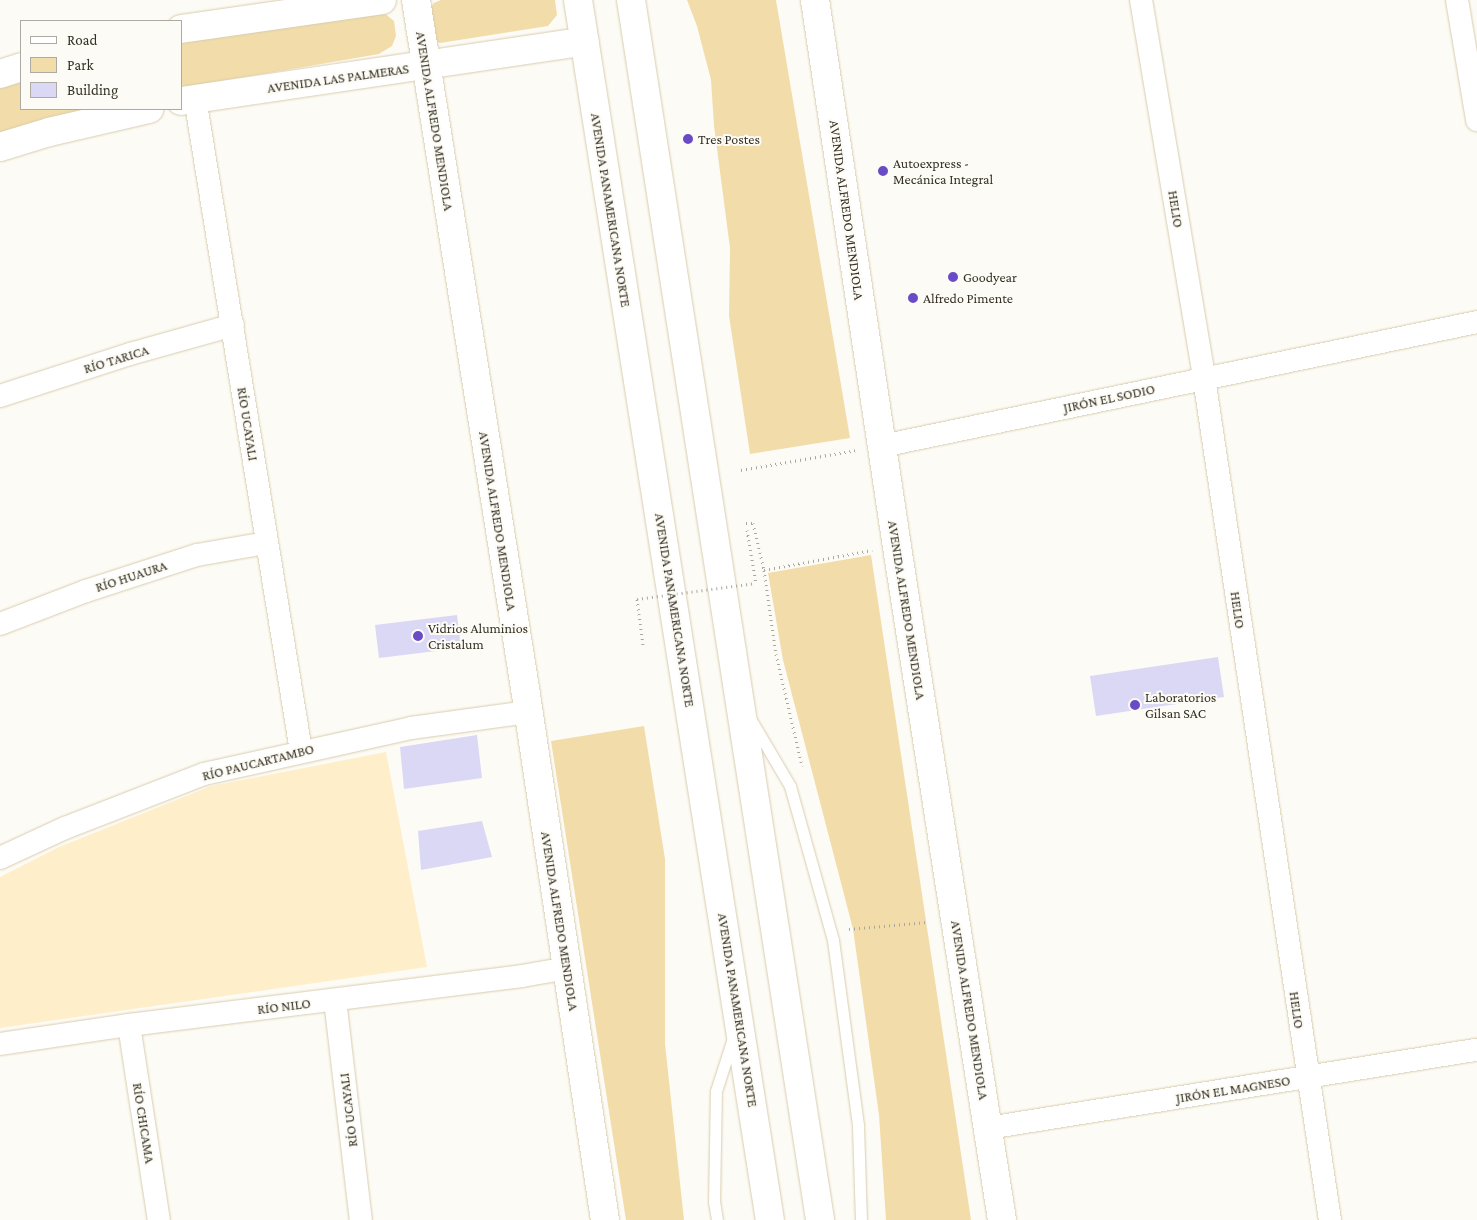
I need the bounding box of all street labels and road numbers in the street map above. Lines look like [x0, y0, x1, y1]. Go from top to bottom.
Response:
street label: AVENIDA ALFREDO MENDIOLA [413, 30, 457, 212]
street label: AVENIDA LAS PALMERAS [266, 60, 410, 96]
street label: AVENIDA PANAMERICANA NORTE [587, 112, 635, 308]
street label: AVENIDA ALFREDO MENDIOLA [826, 119, 868, 301]
street label: HELIO [1165, 189, 1187, 229]
street label: RÍO TARICA [81, 341, 151, 377]
street label: JIRÓN EL SODIO [1062, 380, 1156, 416]
street label: RÍO UCAYALI [234, 386, 262, 462]
street label: AVENIDA ALFREDO MENDIOLA [476, 430, 520, 612]
street label: AVENIDA PANAMERICANA NORTE [651, 512, 699, 708]
street label: AVENIDA ALFREDO MENDIOLA [885, 519, 929, 701]
street label: RÍO HUAURA [93, 557, 169, 595]
street label: HELIO [1227, 590, 1249, 630]
street label: RÍO PAUCARTAMBO [200, 740, 316, 784]
street label: AVENIDA ALFREDO MENDIOLA [538, 830, 582, 1012]
street label: AVENIDA PANAMERICANA NORTE [714, 912, 762, 1108]
street label: AVENIDA ALFREDO MENDIOLA [948, 919, 992, 1101]
street label: HELIO [1286, 990, 1308, 1030]
street label: RÍO NILO [256, 994, 312, 1018]
street label: RÍO UCAYALI [335, 1072, 361, 1148]
street label: JIRÓN EL MAGNESO [1175, 1072, 1291, 1106]
street label: RÍO CHICAMA [129, 1082, 159, 1164]

